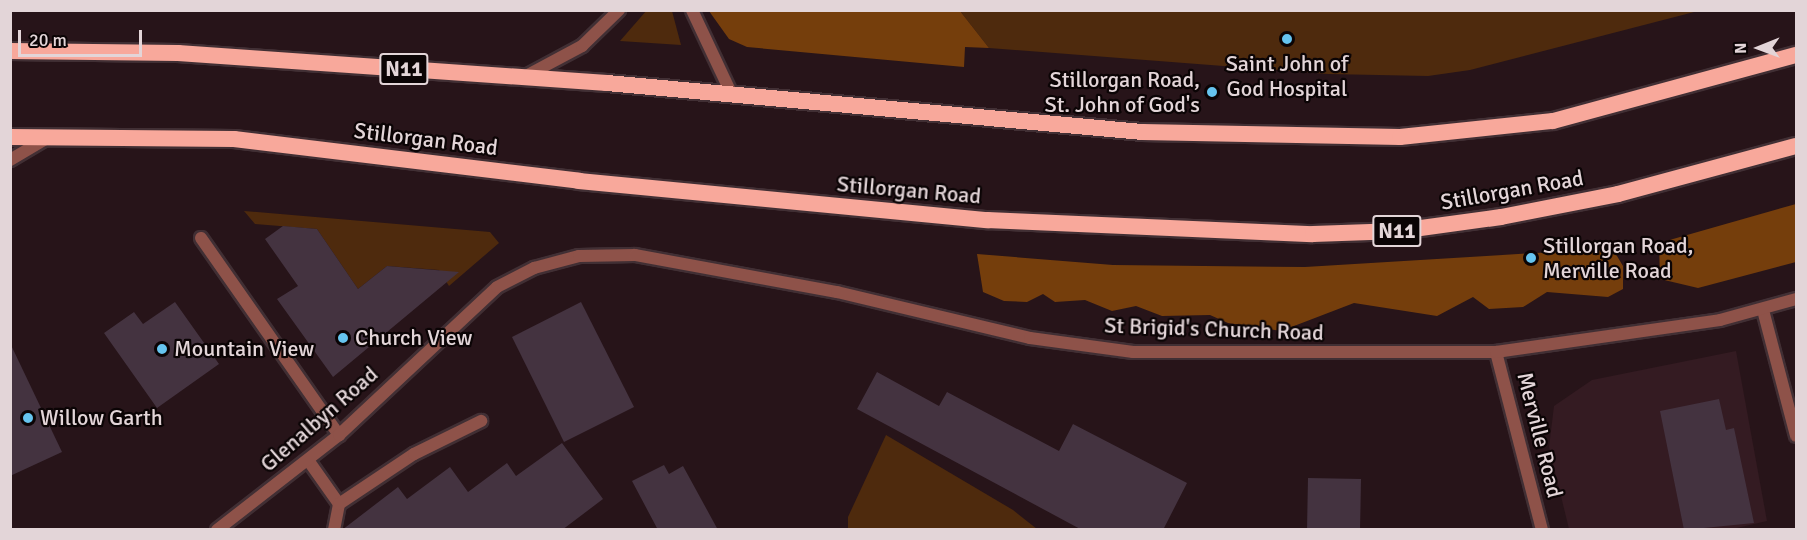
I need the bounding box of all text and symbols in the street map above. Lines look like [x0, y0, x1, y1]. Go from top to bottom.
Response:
scale bar [21, 18, 146, 56]
north arrow [1729, 18, 1789, 78]
text: 20 m [29, 29, 67, 51]
marker: Saint John of God Hospital [1278, 30, 1296, 48]
text: N [1731, 43, 1751, 54]
place label: Saint John of God Hospital [1226, 50, 1348, 101]
road number: N11 [378, 51, 430, 87]
place label: Stillorgan Road, St. John of God's [1044, 66, 1200, 118]
marker: Stillorgan Road, St. John of God's [1205, 85, 1219, 99]
street label: Stillorgan Road [353, 117, 499, 161]
street label: Stillorgan Road [1439, 164, 1585, 216]
street label: Stillorgan Road [836, 171, 982, 209]
road number: N11 [1372, 213, 1422, 249]
place label: Stillorgan Road, Merville Road [1543, 232, 1693, 284]
marker: Stillorgan Road, Merville Road [1524, 251, 1538, 265]
street label: St Brigid's Church Road [1104, 312, 1324, 346]
place label: Church View [355, 325, 472, 351]
marker: Church View [336, 331, 350, 345]
place label: Mountain View [174, 336, 314, 362]
marker: Mountain View [155, 342, 169, 356]
street label: Glenalbyn Road [255, 361, 383, 477]
street label: Merville Road [1512, 369, 1568, 501]
place label: Willow Garth [40, 405, 163, 431]
marker: Willow Garth [21, 411, 35, 425]

